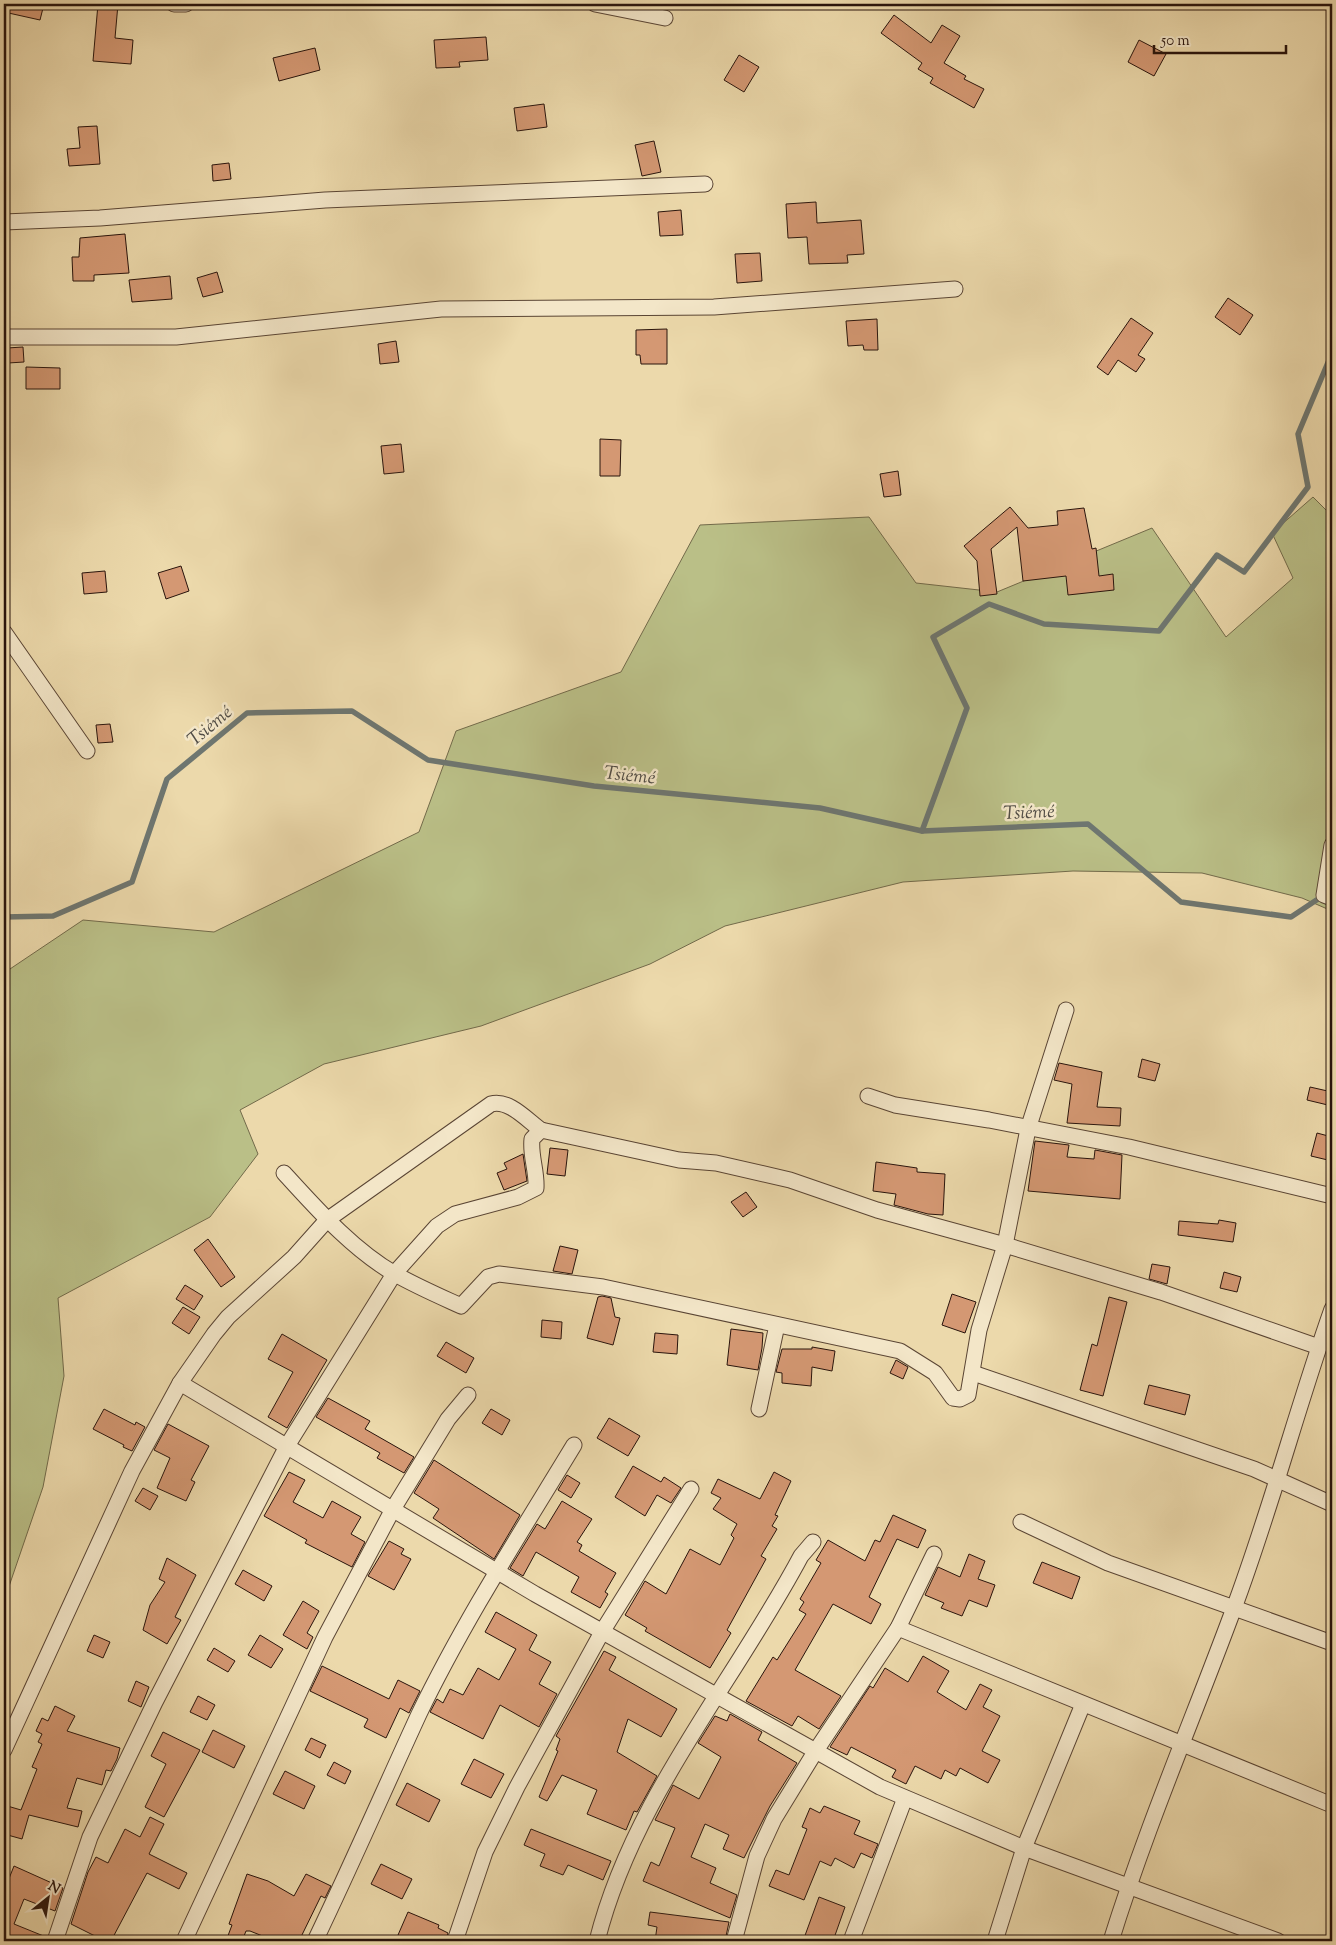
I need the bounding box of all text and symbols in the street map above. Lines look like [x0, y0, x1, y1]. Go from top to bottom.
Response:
scale bar [1154, 22, 1286, 54]
text: 50 m [1160, 31, 1190, 52]
water label: Tsiémé [182, 700, 239, 754]
water label: Tsiémé [603, 760, 657, 793]
water label: Tsiémé [1003, 799, 1056, 828]
north arrow [22, 1872, 72, 1922]
text: N [44, 1877, 63, 1900]

